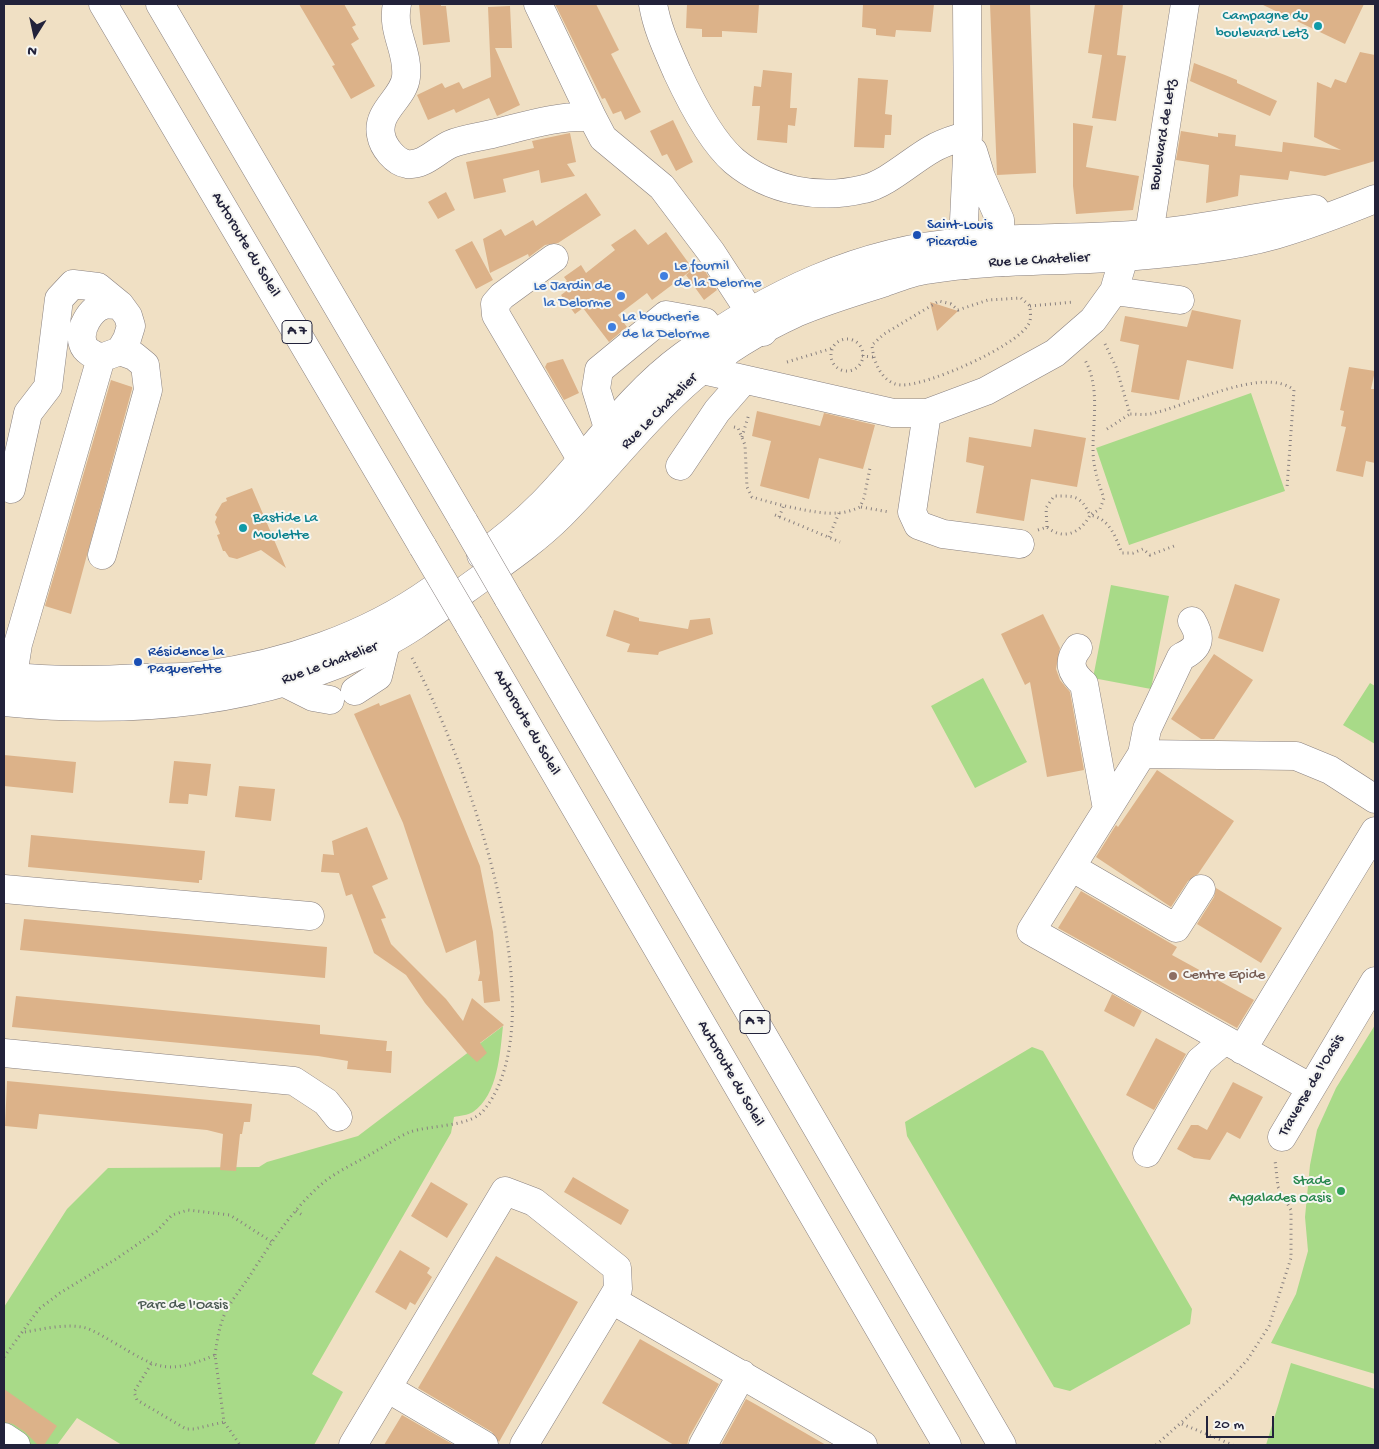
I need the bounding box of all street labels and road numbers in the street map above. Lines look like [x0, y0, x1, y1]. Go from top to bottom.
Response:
street label: Boulevard de Letz [1146, 78, 1182, 192]
street label: Autoroute du Soleil [207, 189, 283, 301]
street label: Rue Le Chatelier [988, 249, 1090, 273]
road number: A 7 [282, 321, 312, 344]
street label: Rue Le Chatelier [618, 370, 702, 454]
street label: Rue Le Chatelier [279, 638, 381, 690]
street label: Autoroute du Soleil [488, 667, 564, 779]
road number: A 7 [740, 1010, 770, 1034]
street label: Autoroute du Soleil [692, 1018, 768, 1130]
street label: Traverse de l'Oasis [1276, 1032, 1348, 1140]

